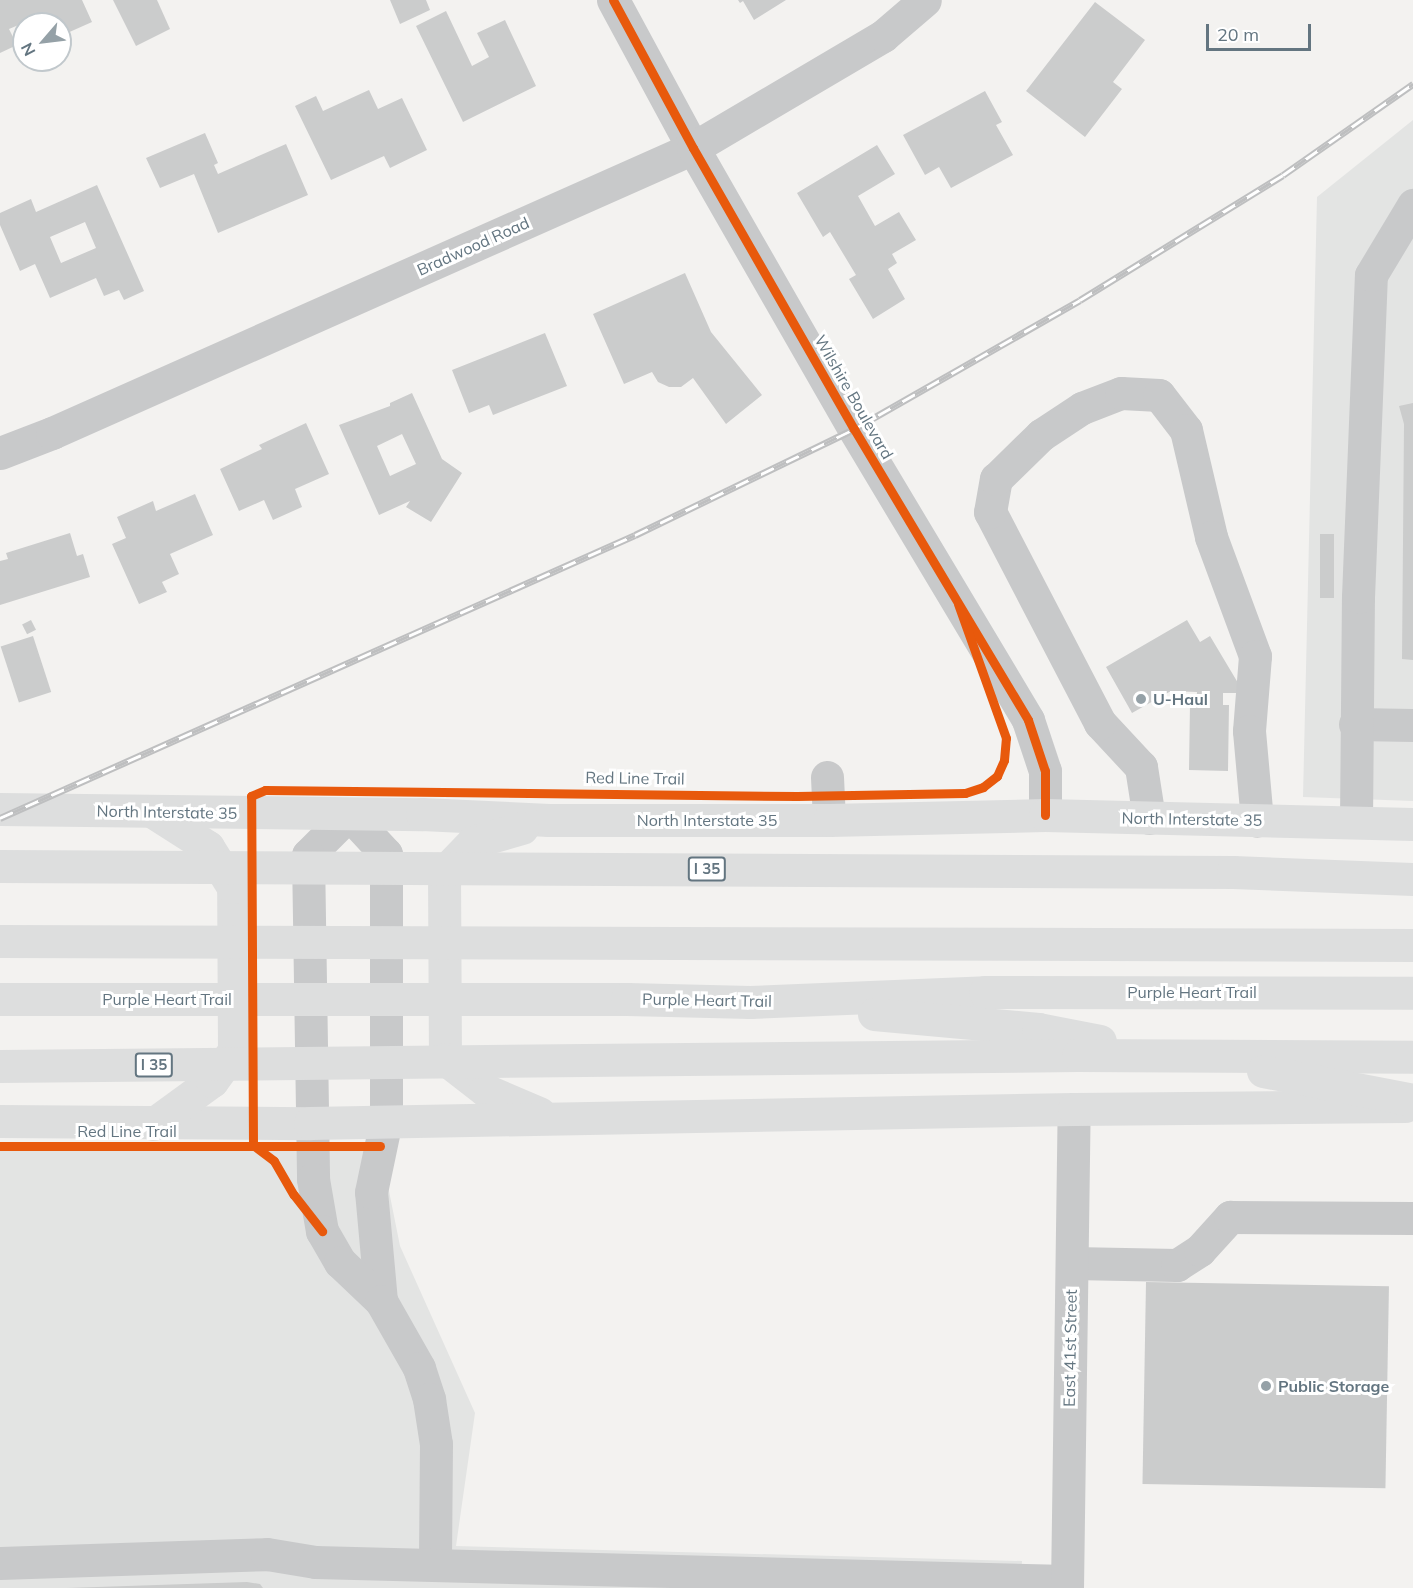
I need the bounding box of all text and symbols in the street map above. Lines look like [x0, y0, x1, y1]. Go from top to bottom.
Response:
north arrow [12, 12, 72, 72]
scale bar [1209, 12, 1314, 50]
text: 20 m [1217, 23, 1259, 46]
text: N [16, 39, 40, 60]
street label: Bradwood Road [414, 213, 532, 279]
street label: Wilshire Boulevard [811, 332, 897, 462]
place label: U-Haul [1153, 689, 1208, 709]
marker: U-Haul [1134, 692, 1148, 706]
street label: Red Line Trail [585, 768, 685, 788]
street label: North Interstate 35 [97, 801, 237, 823]
street label: North Interstate 35 [1122, 808, 1262, 830]
street label: North Interstate 35 [637, 810, 777, 830]
road number: I 35 [688, 857, 726, 881]
street label: Purple Heart Trail [1127, 982, 1257, 1002]
street label: Purple Heart Trail [102, 989, 232, 1009]
street label: Purple Heart Trail [642, 989, 772, 1011]
road number: I 35 [134, 1053, 174, 1077]
street label: Red Line Trail [77, 1121, 177, 1141]
street label: East 41st Street [1059, 1289, 1081, 1407]
place label: Public Storage [1278, 1376, 1389, 1396]
marker: Public Storage [1259, 1379, 1273, 1393]

